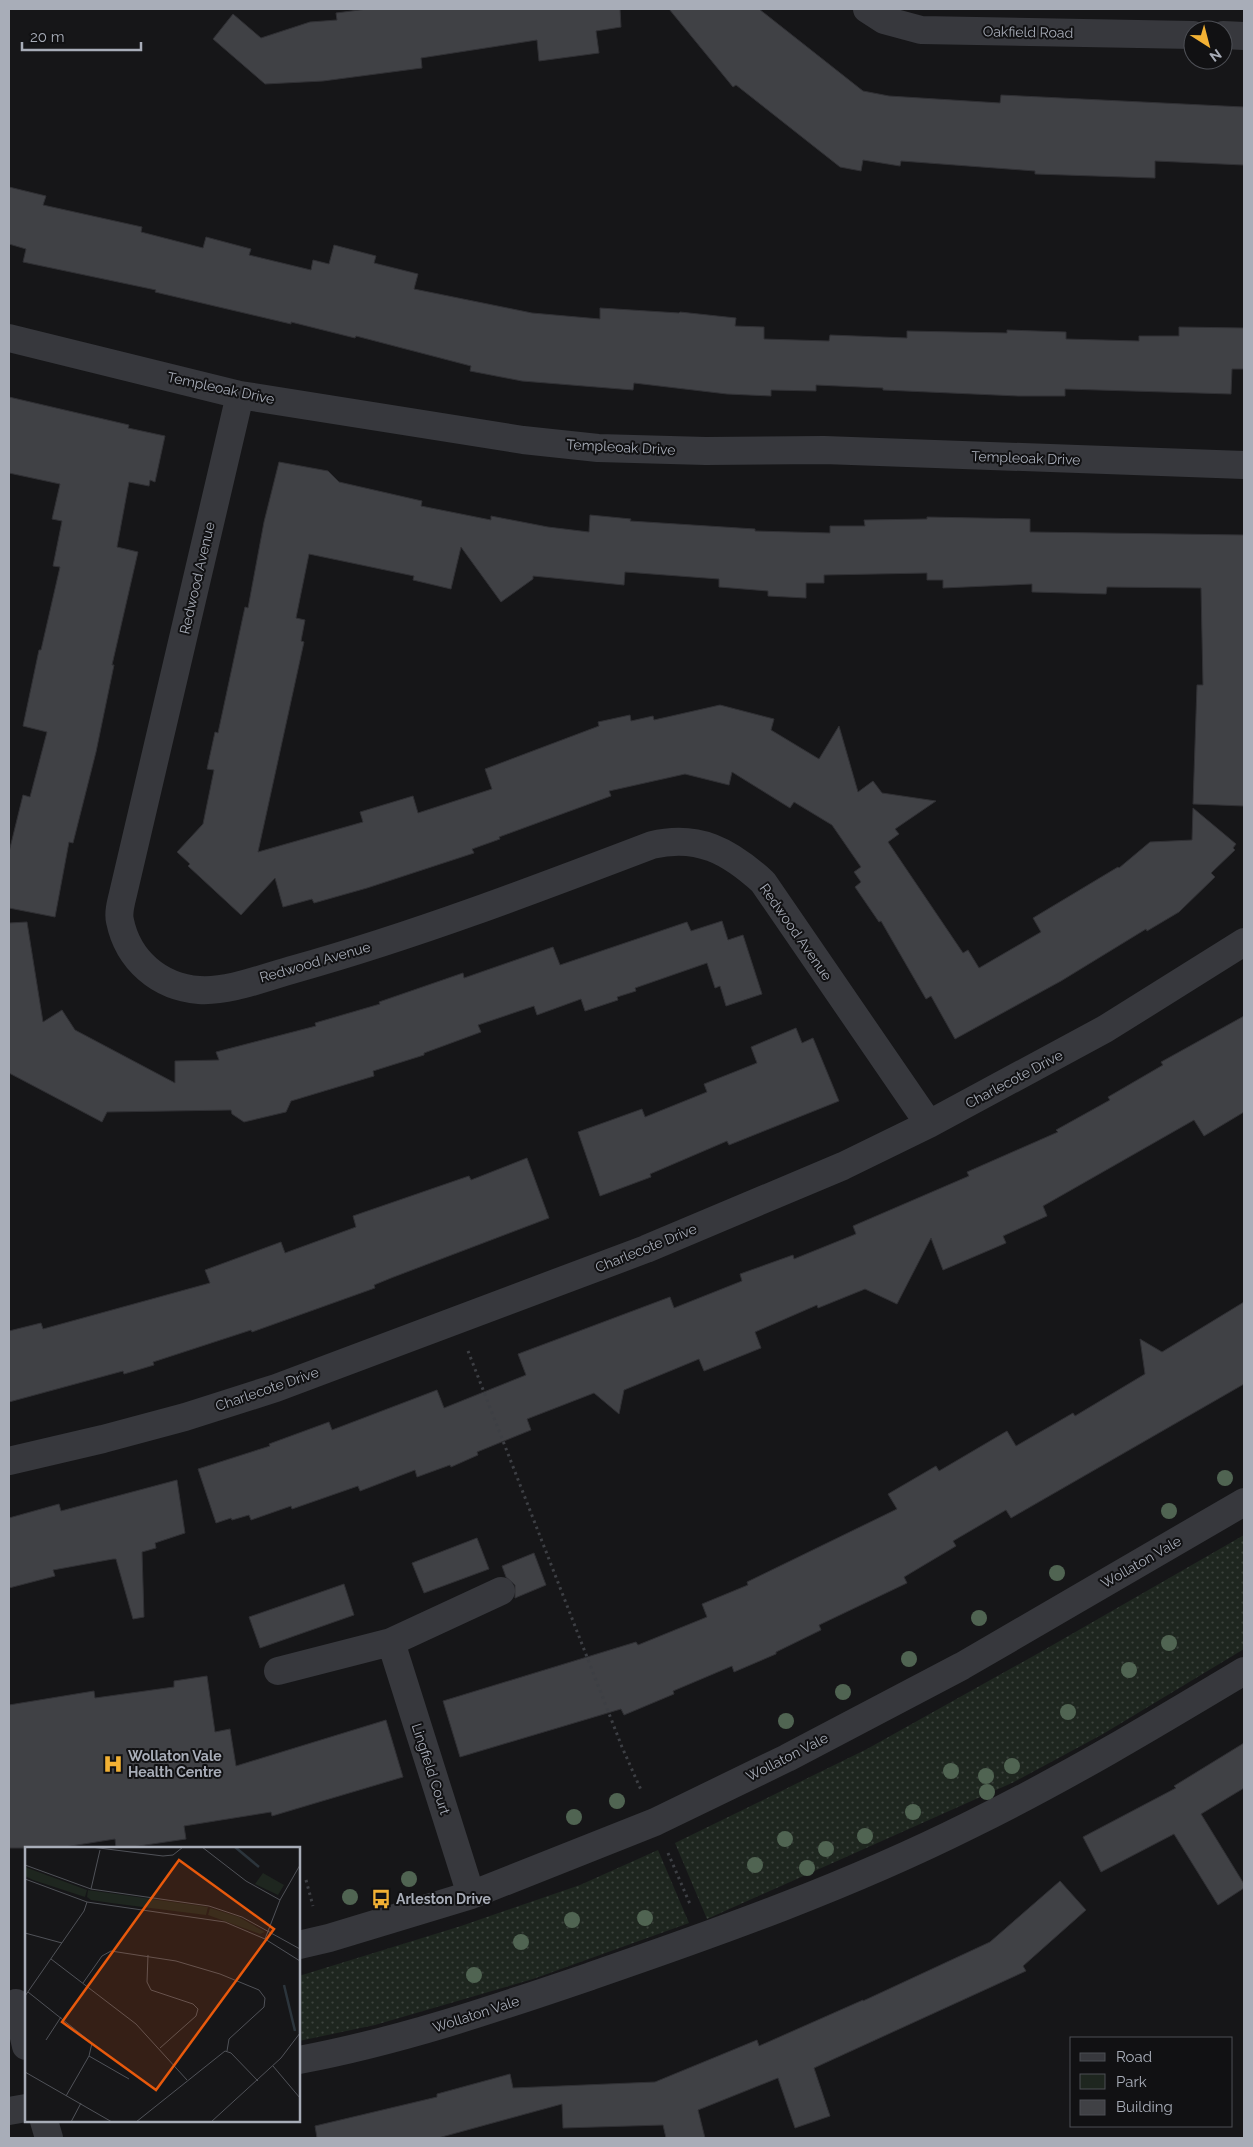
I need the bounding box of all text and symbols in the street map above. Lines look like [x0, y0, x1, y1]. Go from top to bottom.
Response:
scale bar [22, 20, 141, 52]
north arrow [1183, 20, 1233, 70]
street label: Oakfield Road [983, 23, 1073, 41]
text: 20 m [30, 28, 65, 46]
text: N [1207, 46, 1225, 65]
street label: Templeoak Drive [166, 369, 276, 407]
street label: Templeoak Drive [566, 436, 676, 458]
street label: Templeoak Drive [971, 448, 1081, 468]
street label: Redwood Avenue [176, 520, 218, 636]
street label: Redwood Avenue [757, 880, 835, 984]
street label: Redwood Avenue [258, 939, 372, 985]
street label: Charlecote Drive [963, 1047, 1065, 1111]
street label: Charlecote Drive [593, 1220, 699, 1276]
street label: Charlecote Drive [213, 1364, 321, 1414]
street label: Wollaton Vale [1098, 1533, 1184, 1591]
street label: Lingfield Court [409, 1721, 453, 1817]
street label: Wollaton Vale [743, 1729, 831, 1785]
place label: Wollaton Vale Health Centre [128, 1748, 222, 1780]
hospital icon: Wollaton Vale Health Centre [102, 1753, 124, 1775]
inset map [25, 1847, 300, 2122]
bus stop icon: Arleston Drive [370, 1888, 392, 1910]
place label: Arleston Drive [396, 1891, 492, 1907]
street label: Wollaton Vale [431, 1993, 521, 2035]
legend [1070, 2037, 1233, 2127]
text: Road [1116, 2048, 1152, 2066]
text: Park [1116, 2073, 1147, 2091]
text: Building [1116, 2098, 1173, 2116]

